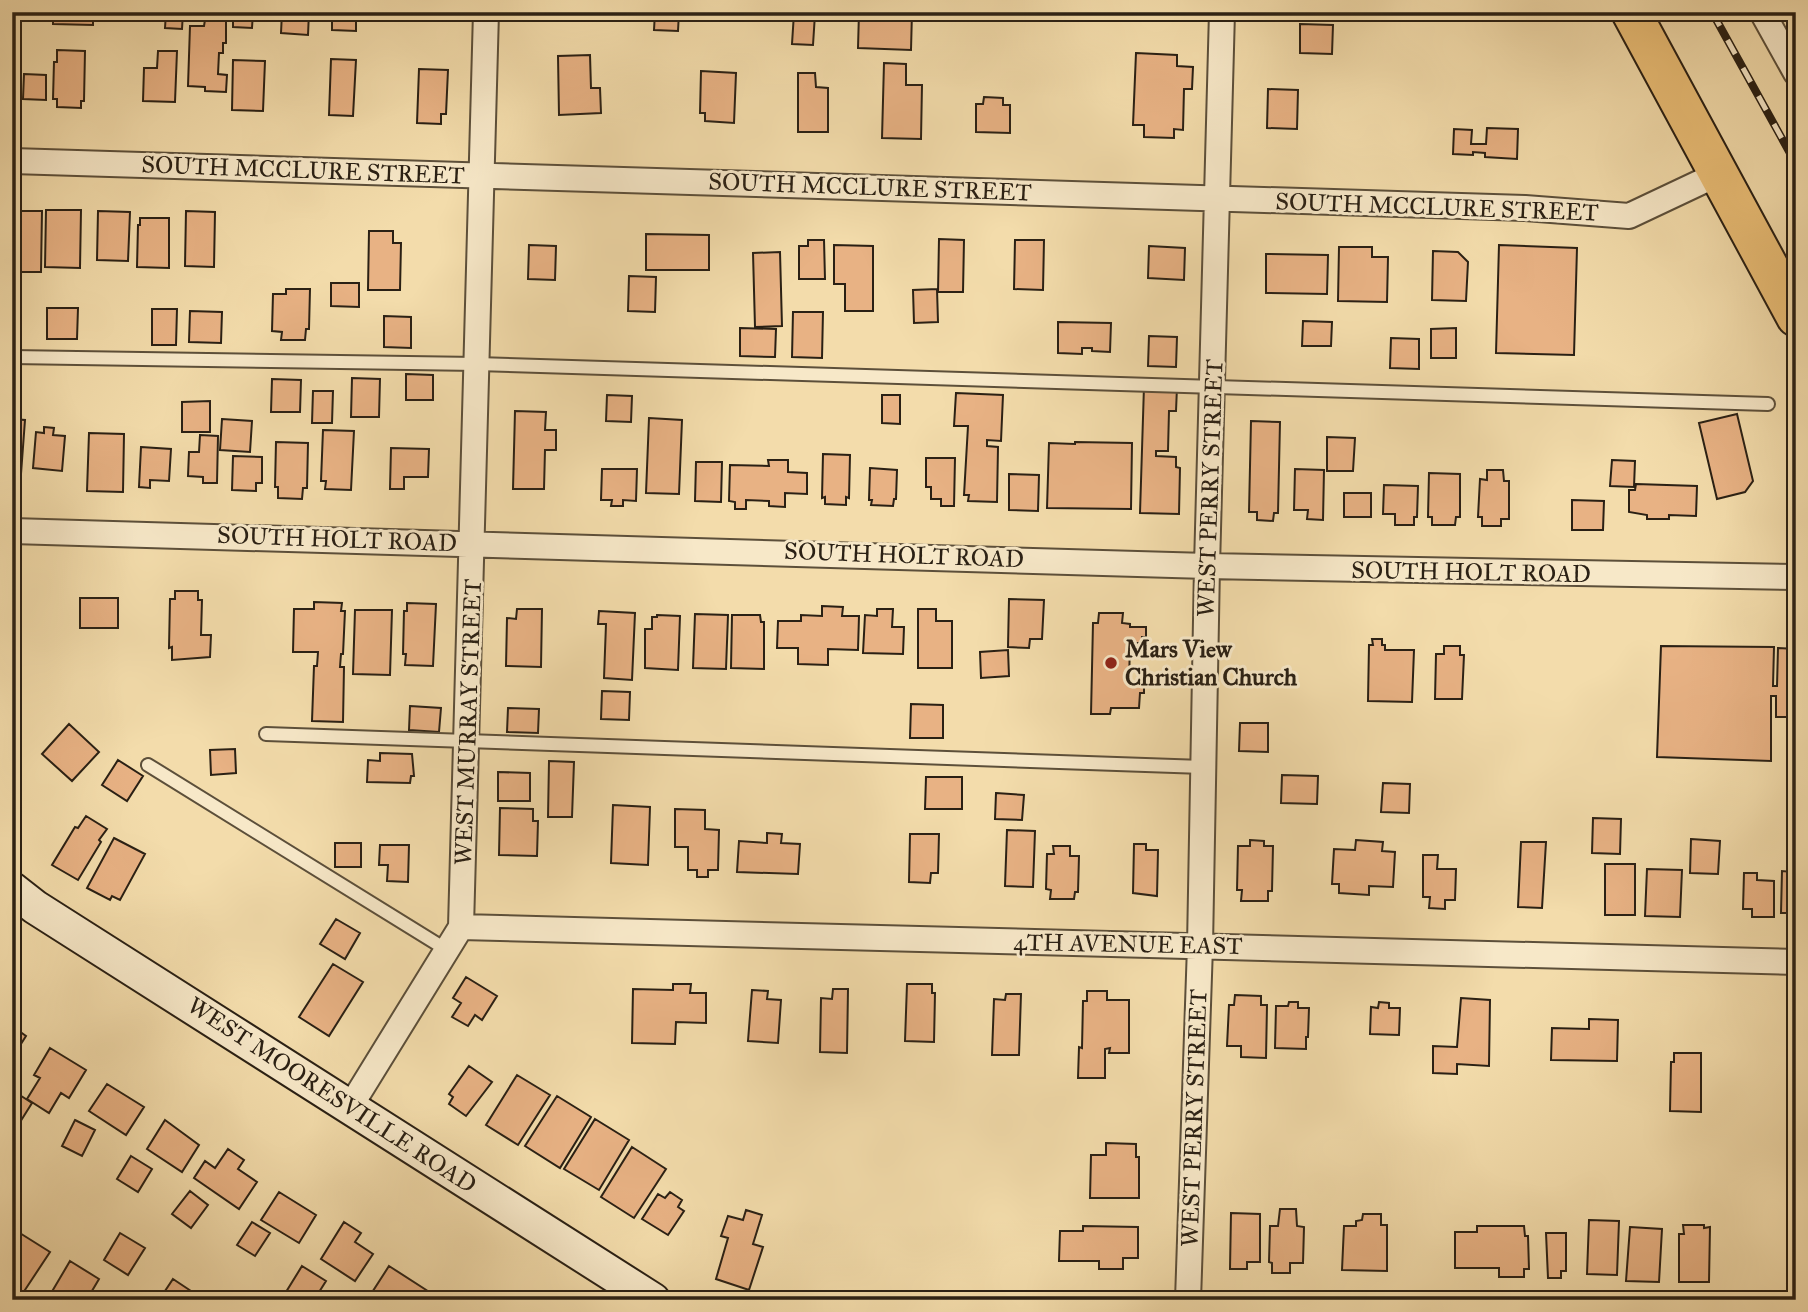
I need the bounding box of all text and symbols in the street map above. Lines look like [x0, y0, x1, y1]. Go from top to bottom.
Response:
street label: SOUTH MCCLURE STREET [141, 149, 465, 191]
street label: SOUTH MCCLURE STREET [708, 166, 1032, 208]
street label: SOUTH MCCLURE STREET [1275, 186, 1599, 228]
street label: WEST PERRY STREET [1191, 359, 1229, 617]
street label: SOUTH HOLT ROAD [217, 520, 457, 558]
street label: SOUTH HOLT ROAD [784, 536, 1024, 574]
street label: SOUTH HOLT ROAD [1351, 555, 1591, 589]
street label: WEST MURRAY STREET [448, 578, 488, 866]
place label: Mars View Christian Church [1125, 634, 1298, 692]
marker: Mars View Christian Church [1103, 655, 1119, 671]
street label: 4TH AVENUE EAST [1013, 927, 1243, 961]
street label: WEST PERRY STREET [1175, 989, 1213, 1247]
street label: WEST MOORESVILLE ROAD [182, 990, 482, 1200]

